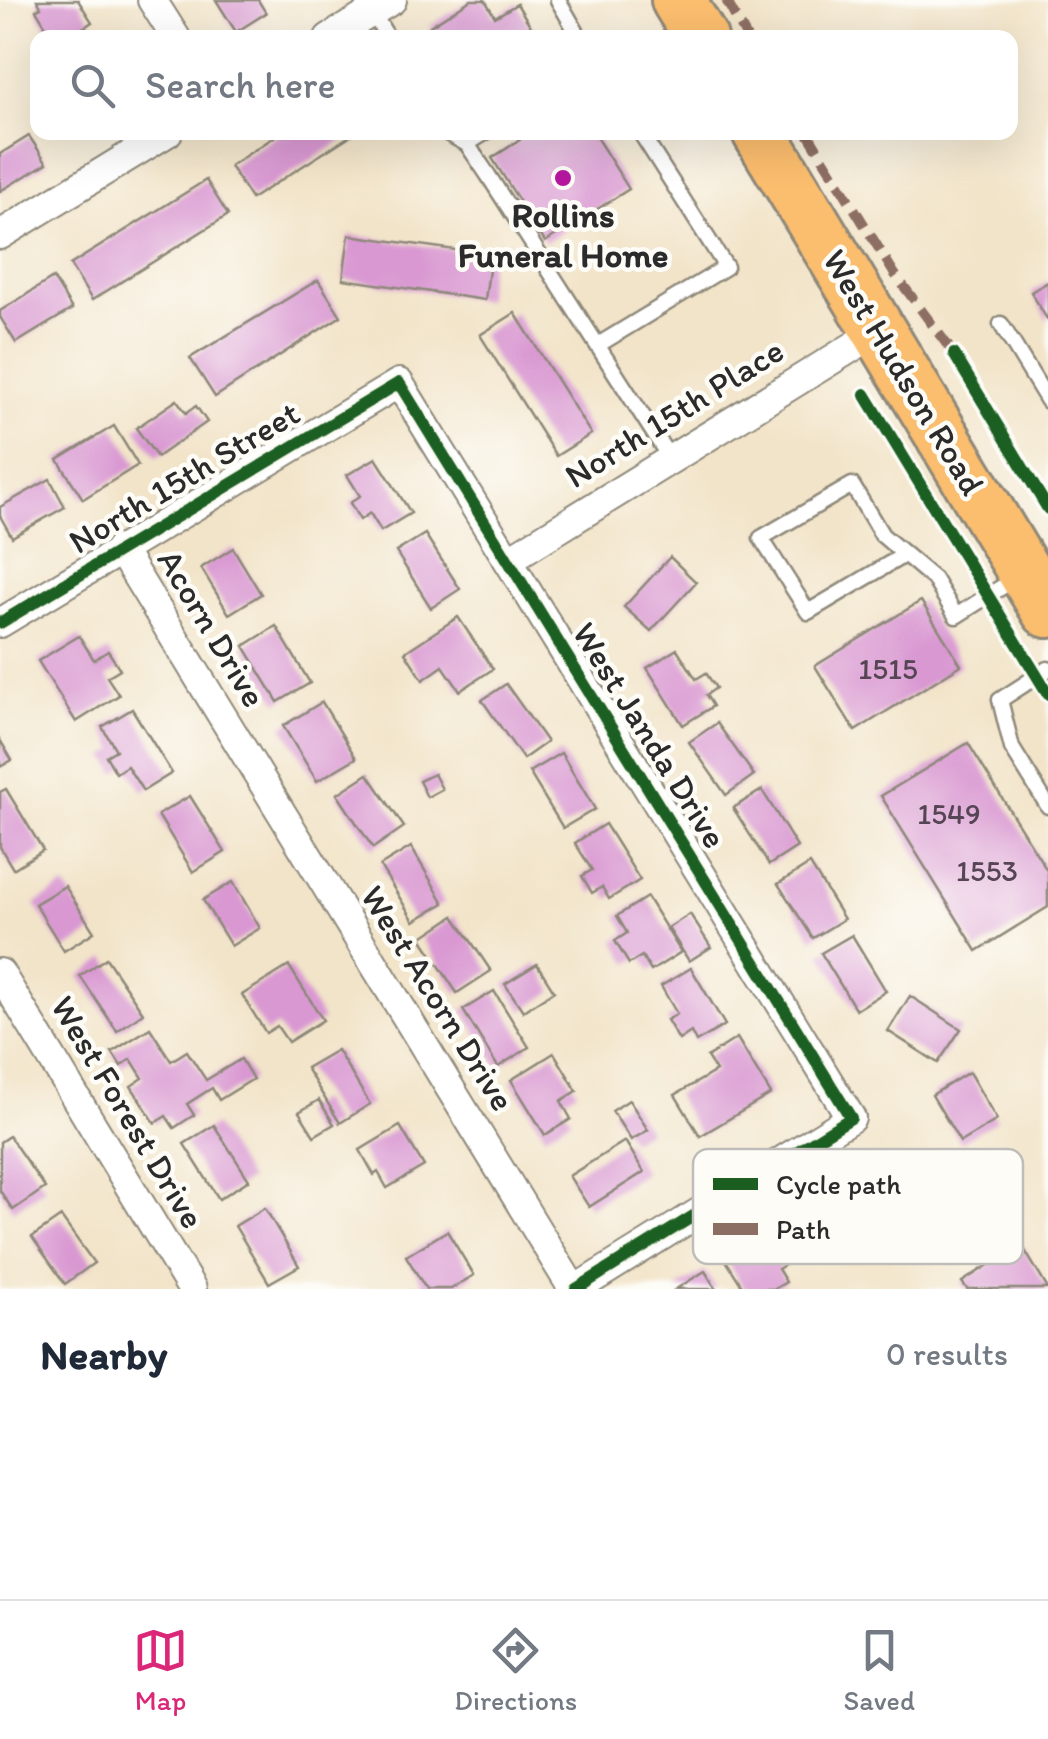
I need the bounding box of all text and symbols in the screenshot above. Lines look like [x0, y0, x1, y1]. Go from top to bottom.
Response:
search box [30, 30, 1018, 140]
icon: search [65, 58, 120, 113]
text: Search here [145, 62, 336, 108]
marker: Rollins Funeral Home [552, 167, 574, 189]
place label: Rollins Funeral Home [458, 194, 668, 276]
street label: West Hudson Road [814, 241, 994, 503]
street label: North 15th Place [557, 329, 791, 497]
street label: North 15th Street [61, 392, 307, 562]
street label: Acorn Drive [148, 541, 276, 715]
street label: West Janda Drive [564, 614, 736, 856]
house number: 1515 [858, 650, 918, 687]
house number: 1549 [917, 795, 981, 832]
house number: 1553 [956, 852, 1018, 889]
street label: West Acorn Drive [352, 878, 524, 1118]
street label: West Forest Drive [42, 988, 214, 1236]
legend [693, 1149, 1023, 1264]
text: Cycle path [776, 1167, 901, 1201]
text: Path [776, 1212, 830, 1246]
text: Nearby [40, 1329, 167, 1380]
text: 0 results [886, 1335, 1008, 1373]
tab: Map [133, 1623, 188, 1717]
tab: Directions [454, 1623, 577, 1717]
tab: Saved [843, 1623, 915, 1717]

